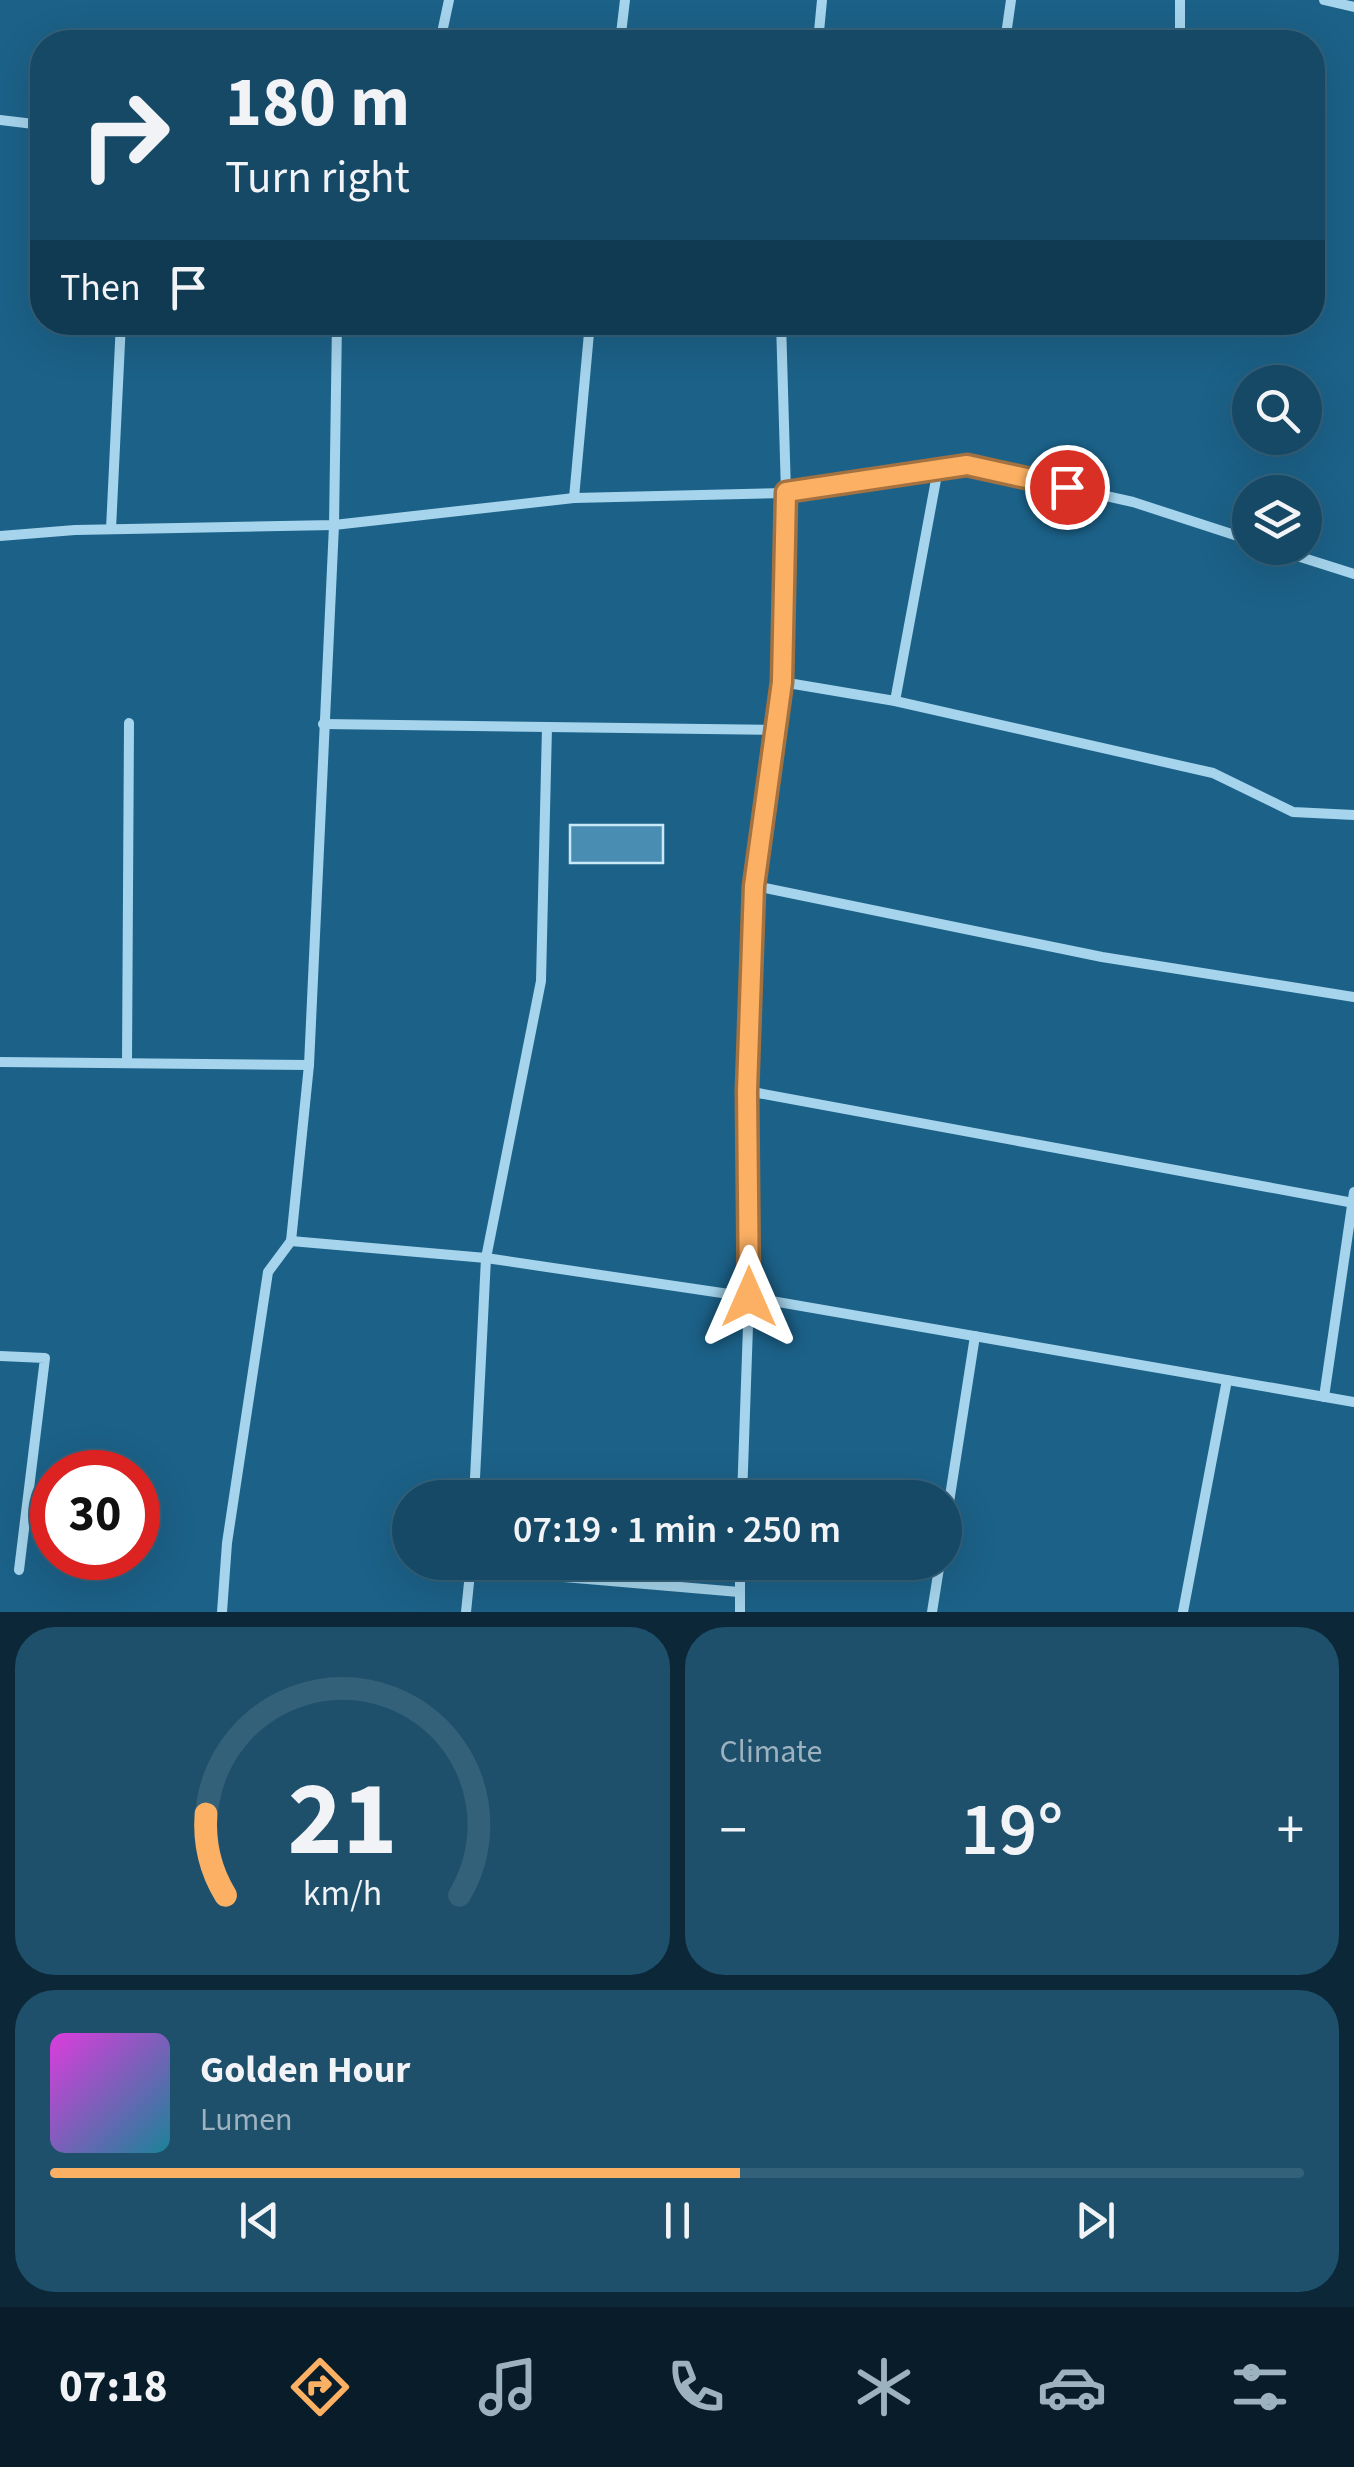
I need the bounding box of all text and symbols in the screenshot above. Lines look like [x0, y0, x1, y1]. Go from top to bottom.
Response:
text: 180 m [225, 53, 410, 153]
icon: right [60, 70, 190, 200]
text: Turn right [225, 146, 410, 210]
icon: arrive [161, 260, 216, 315]
text: Then [60, 261, 141, 315]
map controls [1232, 365, 1322, 565]
button: search [1232, 365, 1322, 455]
pin [1025, 445, 1110, 530]
icon: arrive [1040, 460, 1095, 515]
button: layers [1232, 475, 1322, 565]
position arrow [697, 1245, 801, 1349]
speed limit sign: 30 [30, 1450, 160, 1580]
text: 07:19 · 1 min · 250 m [513, 1503, 841, 1557]
text: Climate [720, 1729, 822, 1775]
text: 21 [287, 1747, 397, 1895]
text: 19° [960, 1777, 1063, 1884]
text: − [720, 1792, 747, 1870]
text: + [1277, 1792, 1304, 1870]
text: km/h [303, 1868, 382, 1919]
text: Golden Hour [200, 2043, 410, 2097]
text: Lumen [200, 2097, 293, 2143]
icon: previous [232, 2193, 287, 2248]
icon: pause [650, 2193, 705, 2248]
icon: next [1068, 2193, 1123, 2248]
icon: directions [285, 2352, 355, 2422]
icon: music [473, 2352, 543, 2422]
icon: phone [661, 2352, 731, 2422]
icon: climate [849, 2352, 919, 2422]
icon: car [1037, 2352, 1107, 2422]
icon: filters [1225, 2352, 1295, 2422]
text: 07:18 [59, 2355, 168, 2419]

